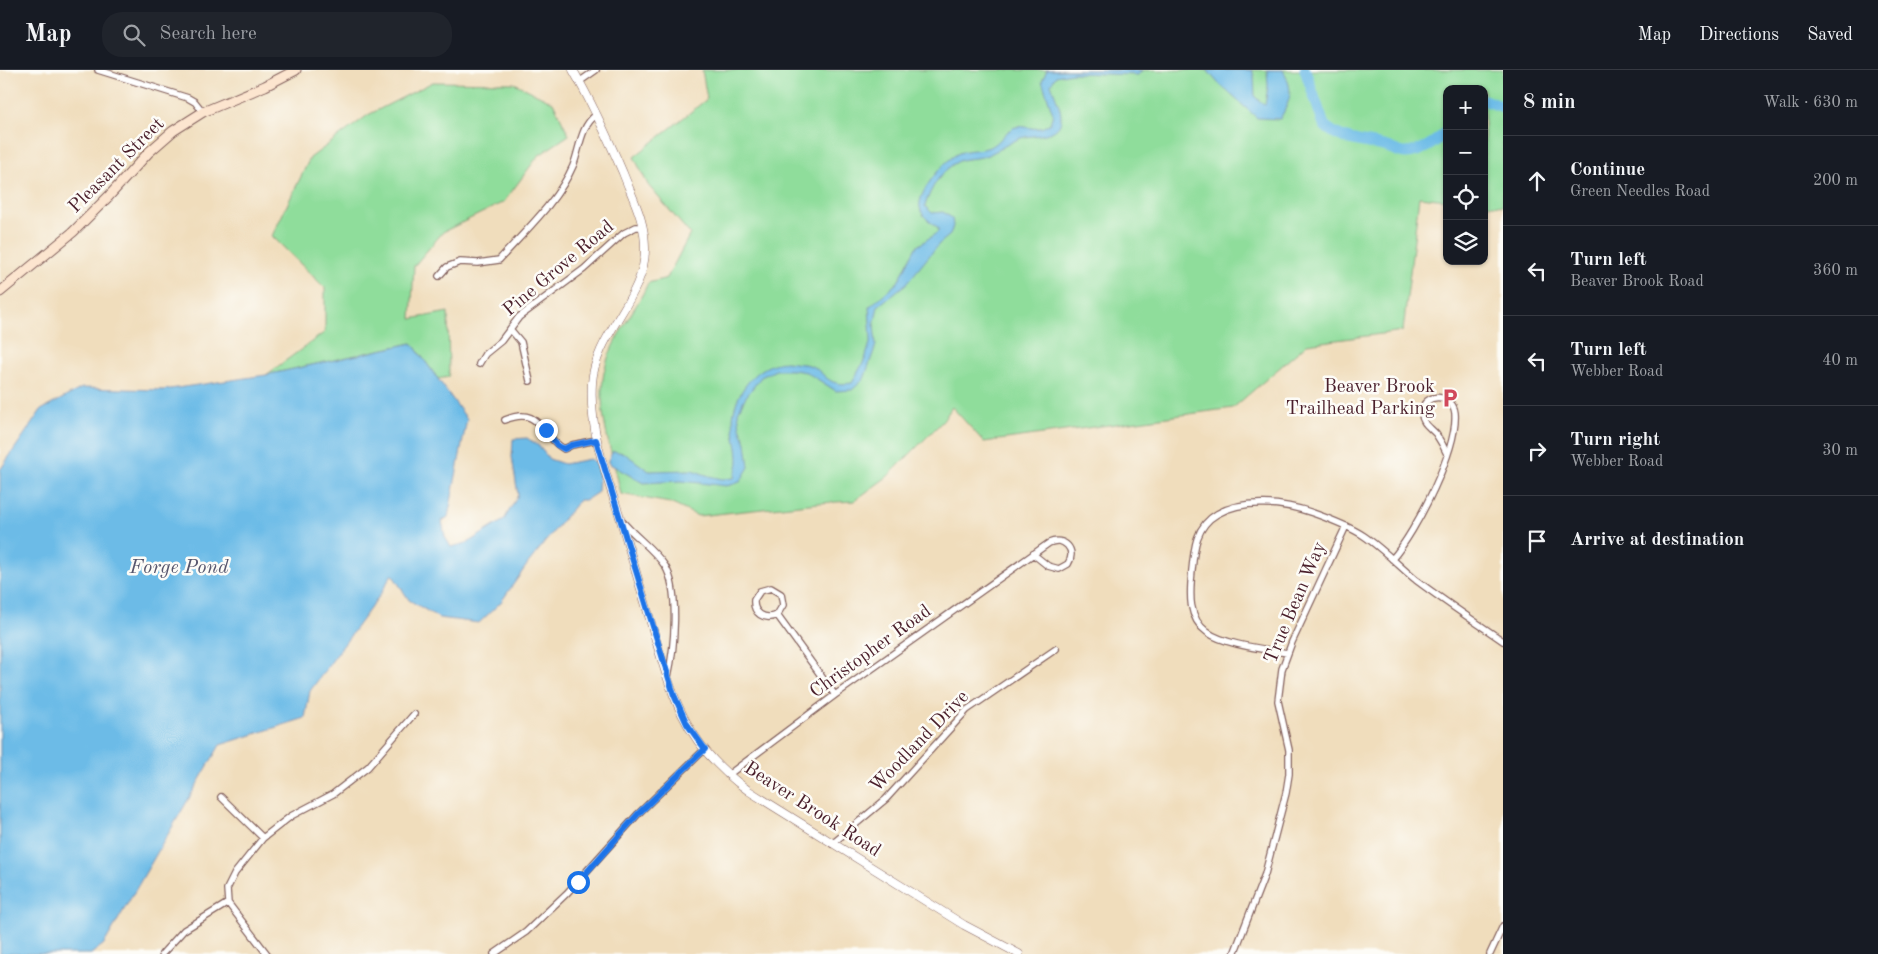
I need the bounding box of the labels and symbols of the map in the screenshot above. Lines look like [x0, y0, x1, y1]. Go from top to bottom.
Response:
street label: Pleasant Street [66, 115, 168, 217]
street label: Pine Grove Road [500, 217, 618, 321]
place label: Beaver Brook Trailhead Parking [1286, 378, 1436, 419]
parking icon: Beaver Brook Trailhead Parking [1439, 387, 1461, 409]
route end [535, 419, 558, 442]
street label: True Bean Way [1262, 539, 1330, 667]
water label: Forge Pond [128, 558, 229, 578]
street label: Christopher Road [807, 602, 935, 702]
street label: Woodland Drive [867, 688, 973, 796]
street label: Beaver Brook Road [740, 759, 884, 861]
route start [567, 871, 590, 894]

